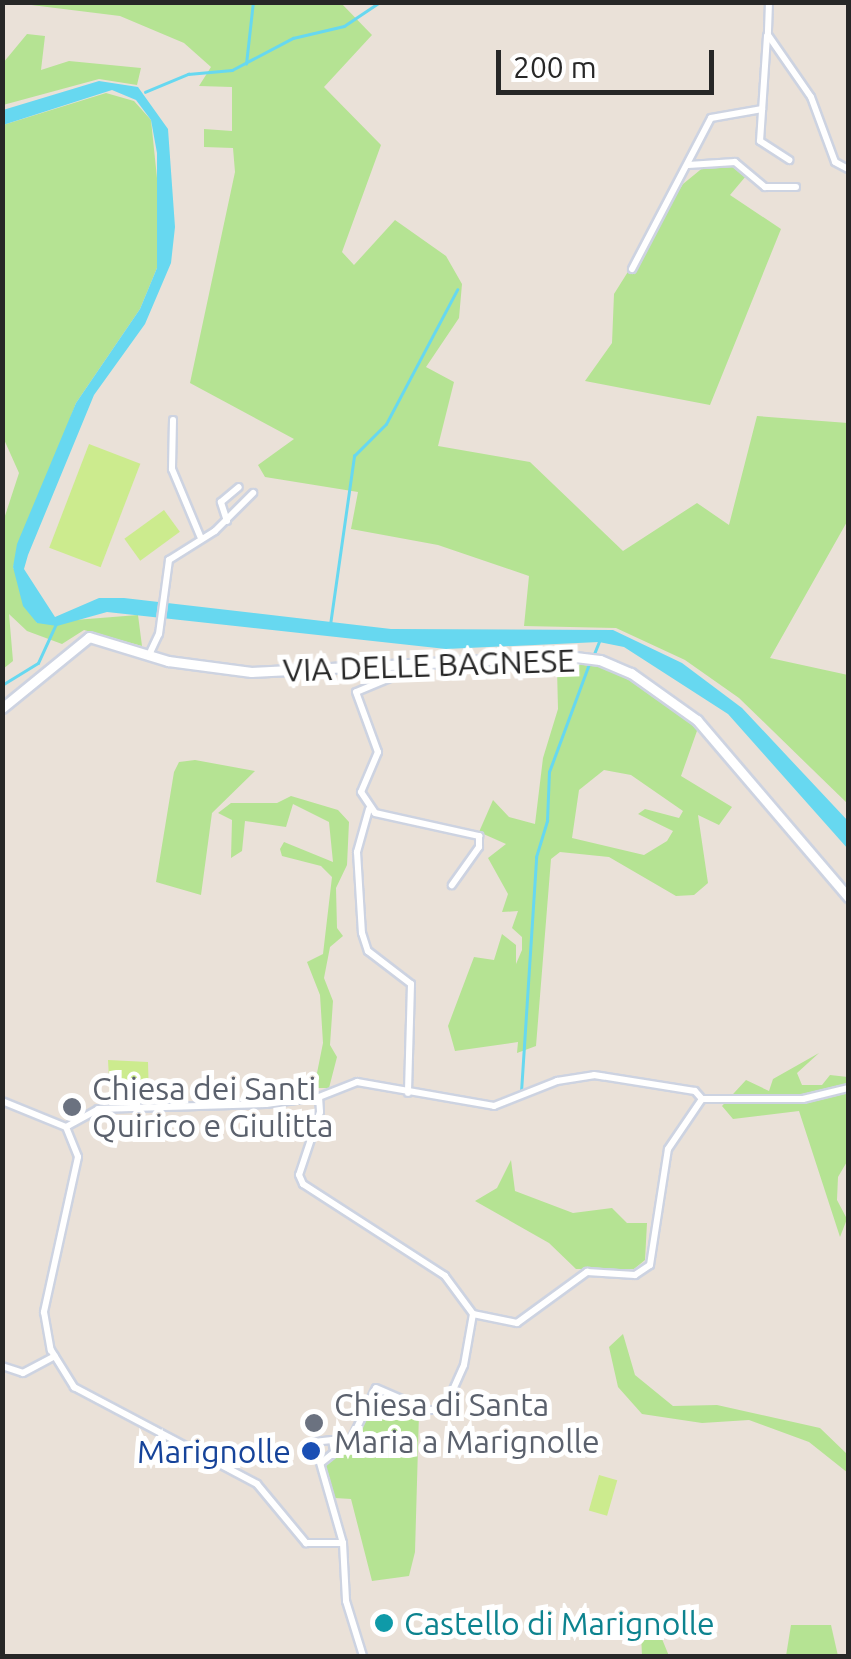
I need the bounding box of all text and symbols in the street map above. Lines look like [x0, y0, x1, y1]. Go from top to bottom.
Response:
scale bar [501, 30, 718, 92]
text: 200 m [513, 50, 597, 84]
street label: VIA DELLE BAGNESE [282, 641, 576, 689]
place label: Chiesa dei Santi Quirico e Giulitta [92, 1070, 334, 1145]
marker: Chiesa dei Santi Quirico e Giulitta [61, 1096, 83, 1118]
place label: Chiesa di Santa Maria a Marignolle [334, 1386, 600, 1461]
marker: Chiesa di Santa Maria a Marignolle [303, 1412, 325, 1434]
place label: Marignolle [137, 1432, 291, 1470]
marker: Marignolle [300, 1440, 322, 1462]
place label: Castello di Marignolle [404, 1604, 715, 1642]
marker: Castello di Marignolle [373, 1612, 395, 1634]

